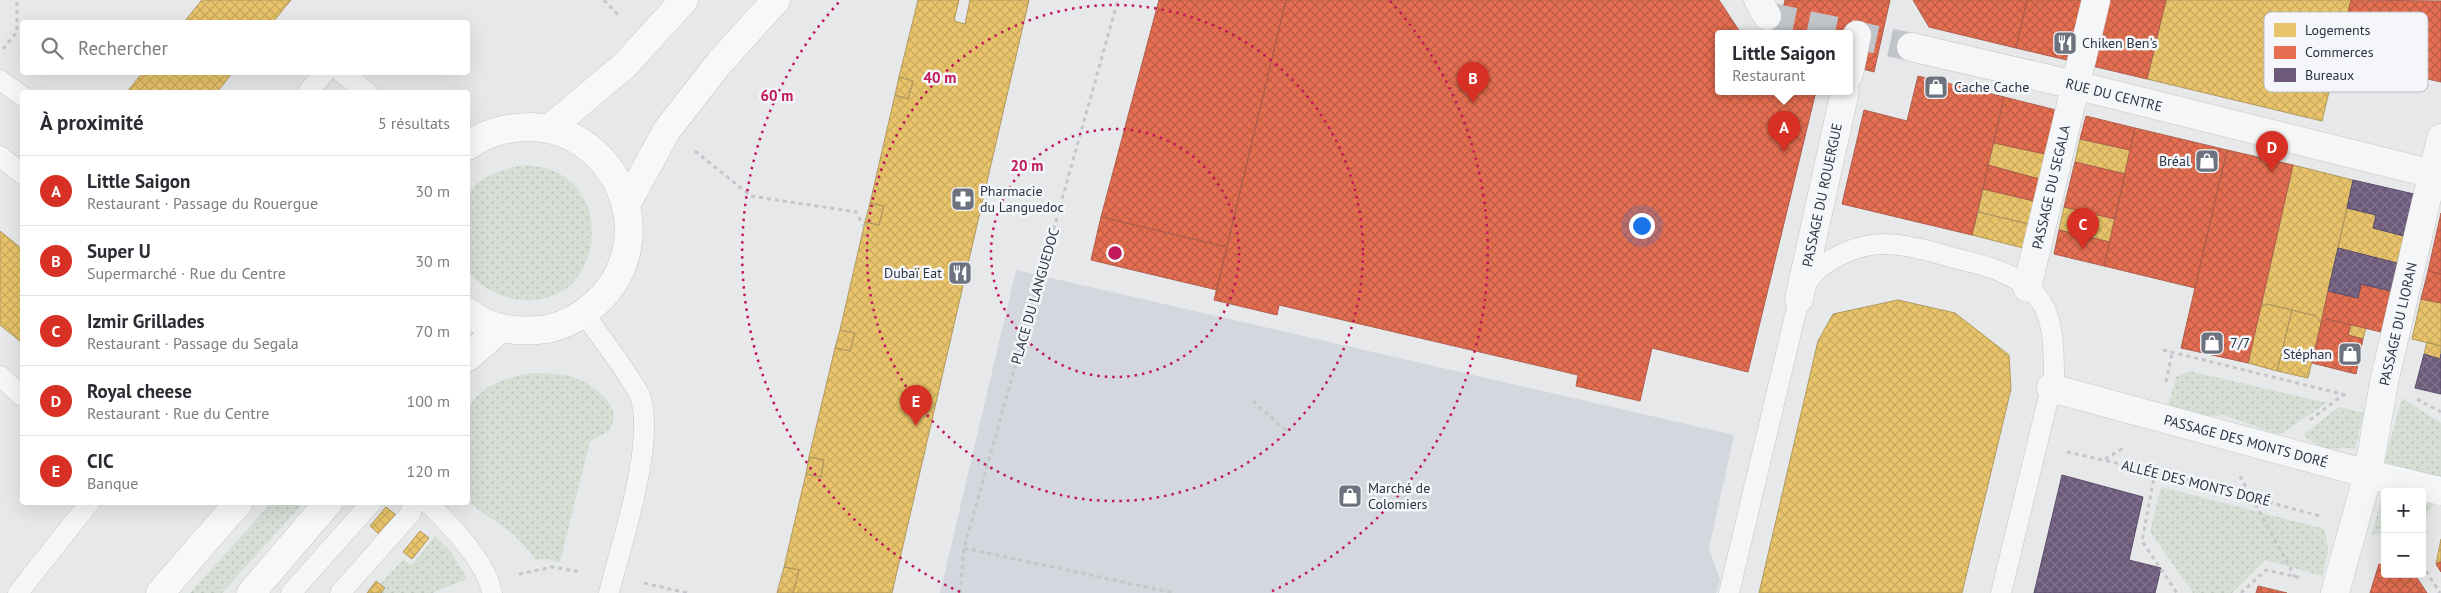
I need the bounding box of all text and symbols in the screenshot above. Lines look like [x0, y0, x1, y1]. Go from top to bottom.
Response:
legend [2264, 12, 2428, 92]
search box [20, 20, 470, 75]
text: Logements [2305, 21, 2370, 39]
popup [1715, 30, 1853, 95]
restaurant icon: Chiken Ben's [2052, 30, 2078, 56]
icon: search [38, 34, 66, 62]
place label: Chiken Ben's [2082, 34, 2158, 52]
text: Rechercher [78, 36, 168, 60]
text: Little Saigon [1732, 41, 1836, 65]
text: Commerces [2305, 43, 2374, 61]
pin: B [1457, 62, 1489, 103]
text: Restaurant [1732, 65, 1805, 85]
text: Bureaux [2305, 66, 2354, 84]
text: 40 m [924, 68, 956, 87]
shop icon: Cache Cache [1923, 74, 1949, 100]
street label: RUE DU CENTRE [2064, 74, 2164, 116]
place label: Cache Cache [1954, 78, 2029, 96]
text: 60 m [761, 86, 793, 105]
text: À proximité [40, 109, 144, 136]
pin: A [1768, 111, 1800, 152]
text: 5 résultats [378, 113, 450, 133]
street label: PASSAGE DU ROUERGUE [1798, 121, 1846, 269]
street label: PASSAGE DU SEGALA [2028, 122, 2074, 251]
pin: D [2256, 131, 2288, 172]
shop icon: Bréal [2194, 148, 2220, 174]
place label: Bréal [2159, 152, 2190, 170]
text: 20 m [1011, 156, 1043, 175]
text: Little Saigon [87, 169, 190, 193]
text: A [51, 181, 61, 201]
text: 30 m [415, 181, 450, 201]
place label: Pharmacie du Languedoc [980, 182, 1064, 216]
pharmacy icon: Pharmacie du Languedoc [950, 186, 976, 212]
text: Restaurant · Passage du Rouergue [87, 193, 318, 213]
pin: C [2067, 208, 2099, 249]
your location [1629, 213, 1655, 239]
street label: PLACE DU LANGUEDOC [1007, 226, 1063, 366]
text: Super U [87, 239, 151, 263]
centre of rings [1106, 244, 1124, 262]
text: B [51, 251, 61, 271]
text: 30 m [415, 251, 450, 271]
restaurant icon: Dubaï Eat [947, 260, 973, 286]
street label: PASSAGE DU LIORAN [2375, 261, 2421, 387]
text: Supermarché · Rue du Centre [87, 263, 286, 283]
place label: Dubaï Eat [884, 264, 942, 282]
text: Izmir Grillades [87, 309, 205, 333]
text: C [52, 321, 60, 341]
text: 70 m [415, 321, 450, 341]
shop icon: 7/7 [2199, 330, 2225, 356]
text: Restaurant · Passage du Segala [87, 333, 299, 353]
place label: 7/7 [2230, 334, 2250, 352]
shop icon: Stéphan [2337, 341, 2363, 367]
place label: Stéphan [2283, 345, 2332, 363]
text: Royal cheese [87, 379, 192, 403]
pin: E [900, 385, 932, 426]
text: D [51, 391, 61, 411]
text: 100 m [407, 391, 450, 411]
text: Restaurant · Rue du Centre [87, 403, 269, 423]
street label: PASSAGE DES MONTS DORÉ [2162, 410, 2330, 472]
text: CIC [87, 449, 114, 473]
street label: ALLÉE DES MONTS DORÉ [2120, 456, 2272, 510]
text: E [52, 461, 60, 481]
text: 120 m [407, 461, 450, 481]
text: Banque [87, 473, 138, 493]
place label: Marché de Colomiers [1368, 479, 1430, 513]
shop icon: Marché de Colomiers [1337, 483, 1363, 509]
map controls [2381, 488, 2426, 578]
button: + [2381, 488, 2426, 533]
button: − [2381, 533, 2426, 578]

